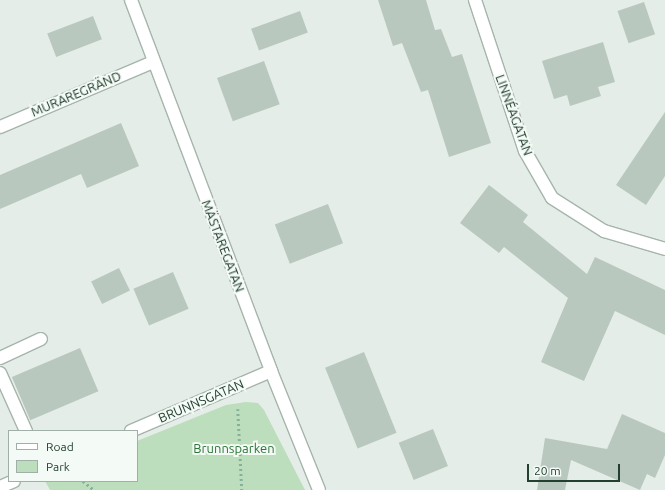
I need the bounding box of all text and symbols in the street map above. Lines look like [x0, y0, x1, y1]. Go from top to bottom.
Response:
street label: MURAREGRÄND [29, 68, 123, 120]
street label: LINNÉAGATAN [492, 72, 536, 158]
street label: MÄSTAREGATAN [198, 198, 248, 294]
street label: BRUNNSGATAN [156, 376, 246, 426]
legend [8, 430, 138, 482]
text: Road [46, 440, 74, 453]
park label: Brunnsparken [193, 440, 275, 456]
scale bar [529, 456, 622, 482]
text: Park [46, 460, 70, 473]
text: 20 m [534, 464, 561, 477]

